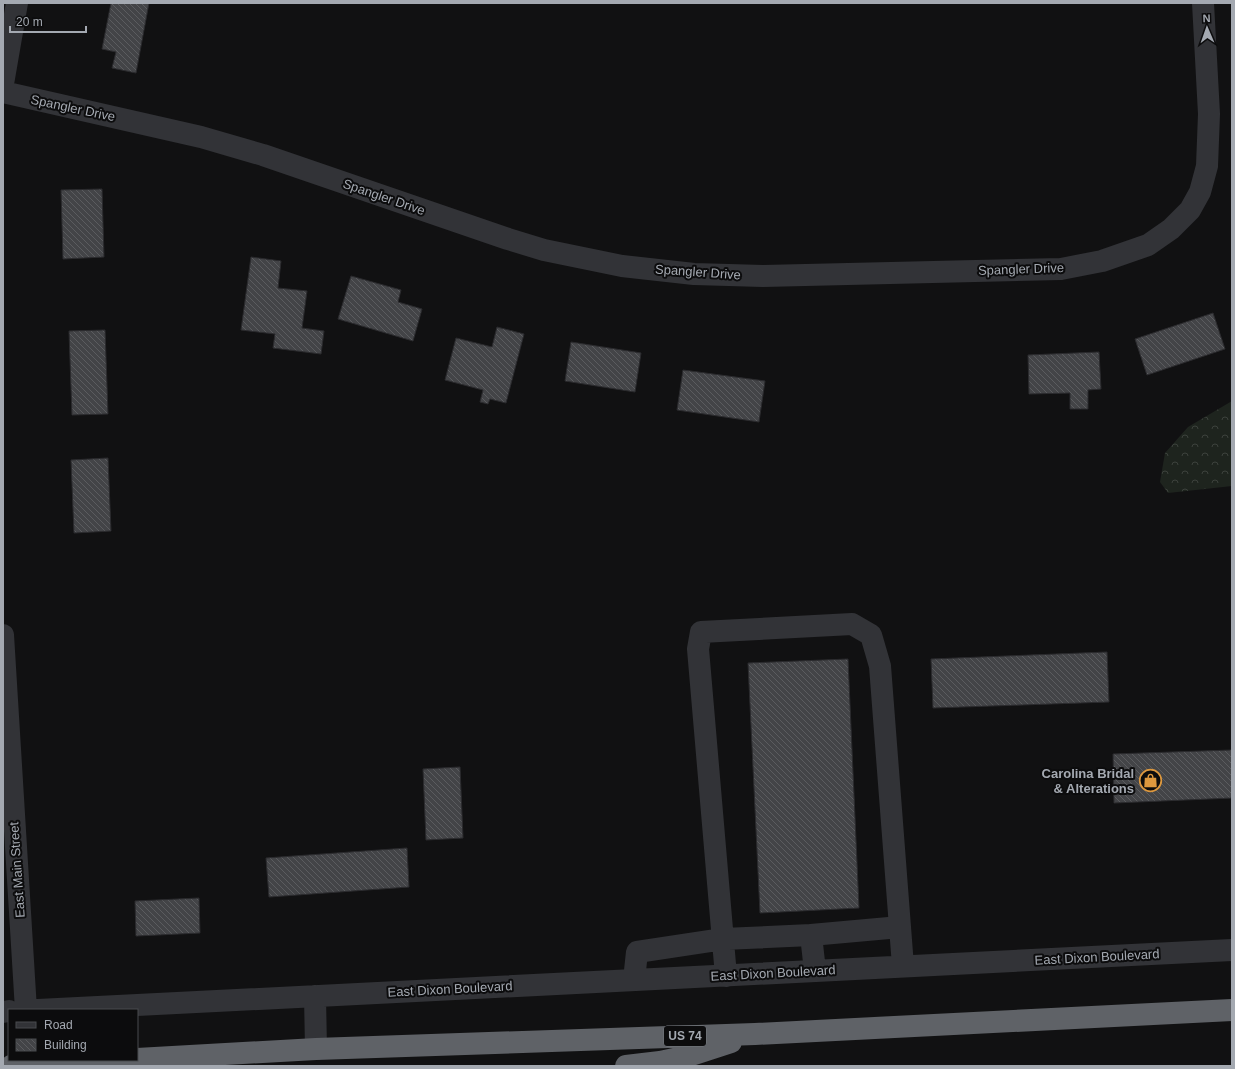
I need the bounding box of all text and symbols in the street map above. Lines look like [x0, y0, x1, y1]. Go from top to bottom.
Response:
scale bar [10, 8, 86, 34]
north arrow [1187, 8, 1227, 48]
text: N [1202, 12, 1211, 24]
text: 20 m [16, 15, 43, 29]
street label: Spangler Drive [29, 92, 117, 124]
street label: Spangler Drive [341, 176, 427, 218]
street label: Spangler Drive [978, 260, 1064, 278]
street label: Spangler Drive [655, 262, 741, 282]
place label: Carolina Bridal & Alterations [1042, 766, 1134, 796]
shop icon: Carolina Bridal & Alterations [1137, 767, 1163, 793]
street label: East Main Street [6, 821, 28, 918]
street label: East Dixon Boulevard [1034, 946, 1160, 968]
street label: East Dixon Boulevard [710, 962, 836, 984]
street label: East Dixon Boulevard [387, 978, 513, 1000]
legend [8, 1009, 138, 1061]
text: Road [44, 1018, 73, 1032]
road number: US 74 [664, 1026, 706, 1046]
text: Building [44, 1038, 87, 1052]

